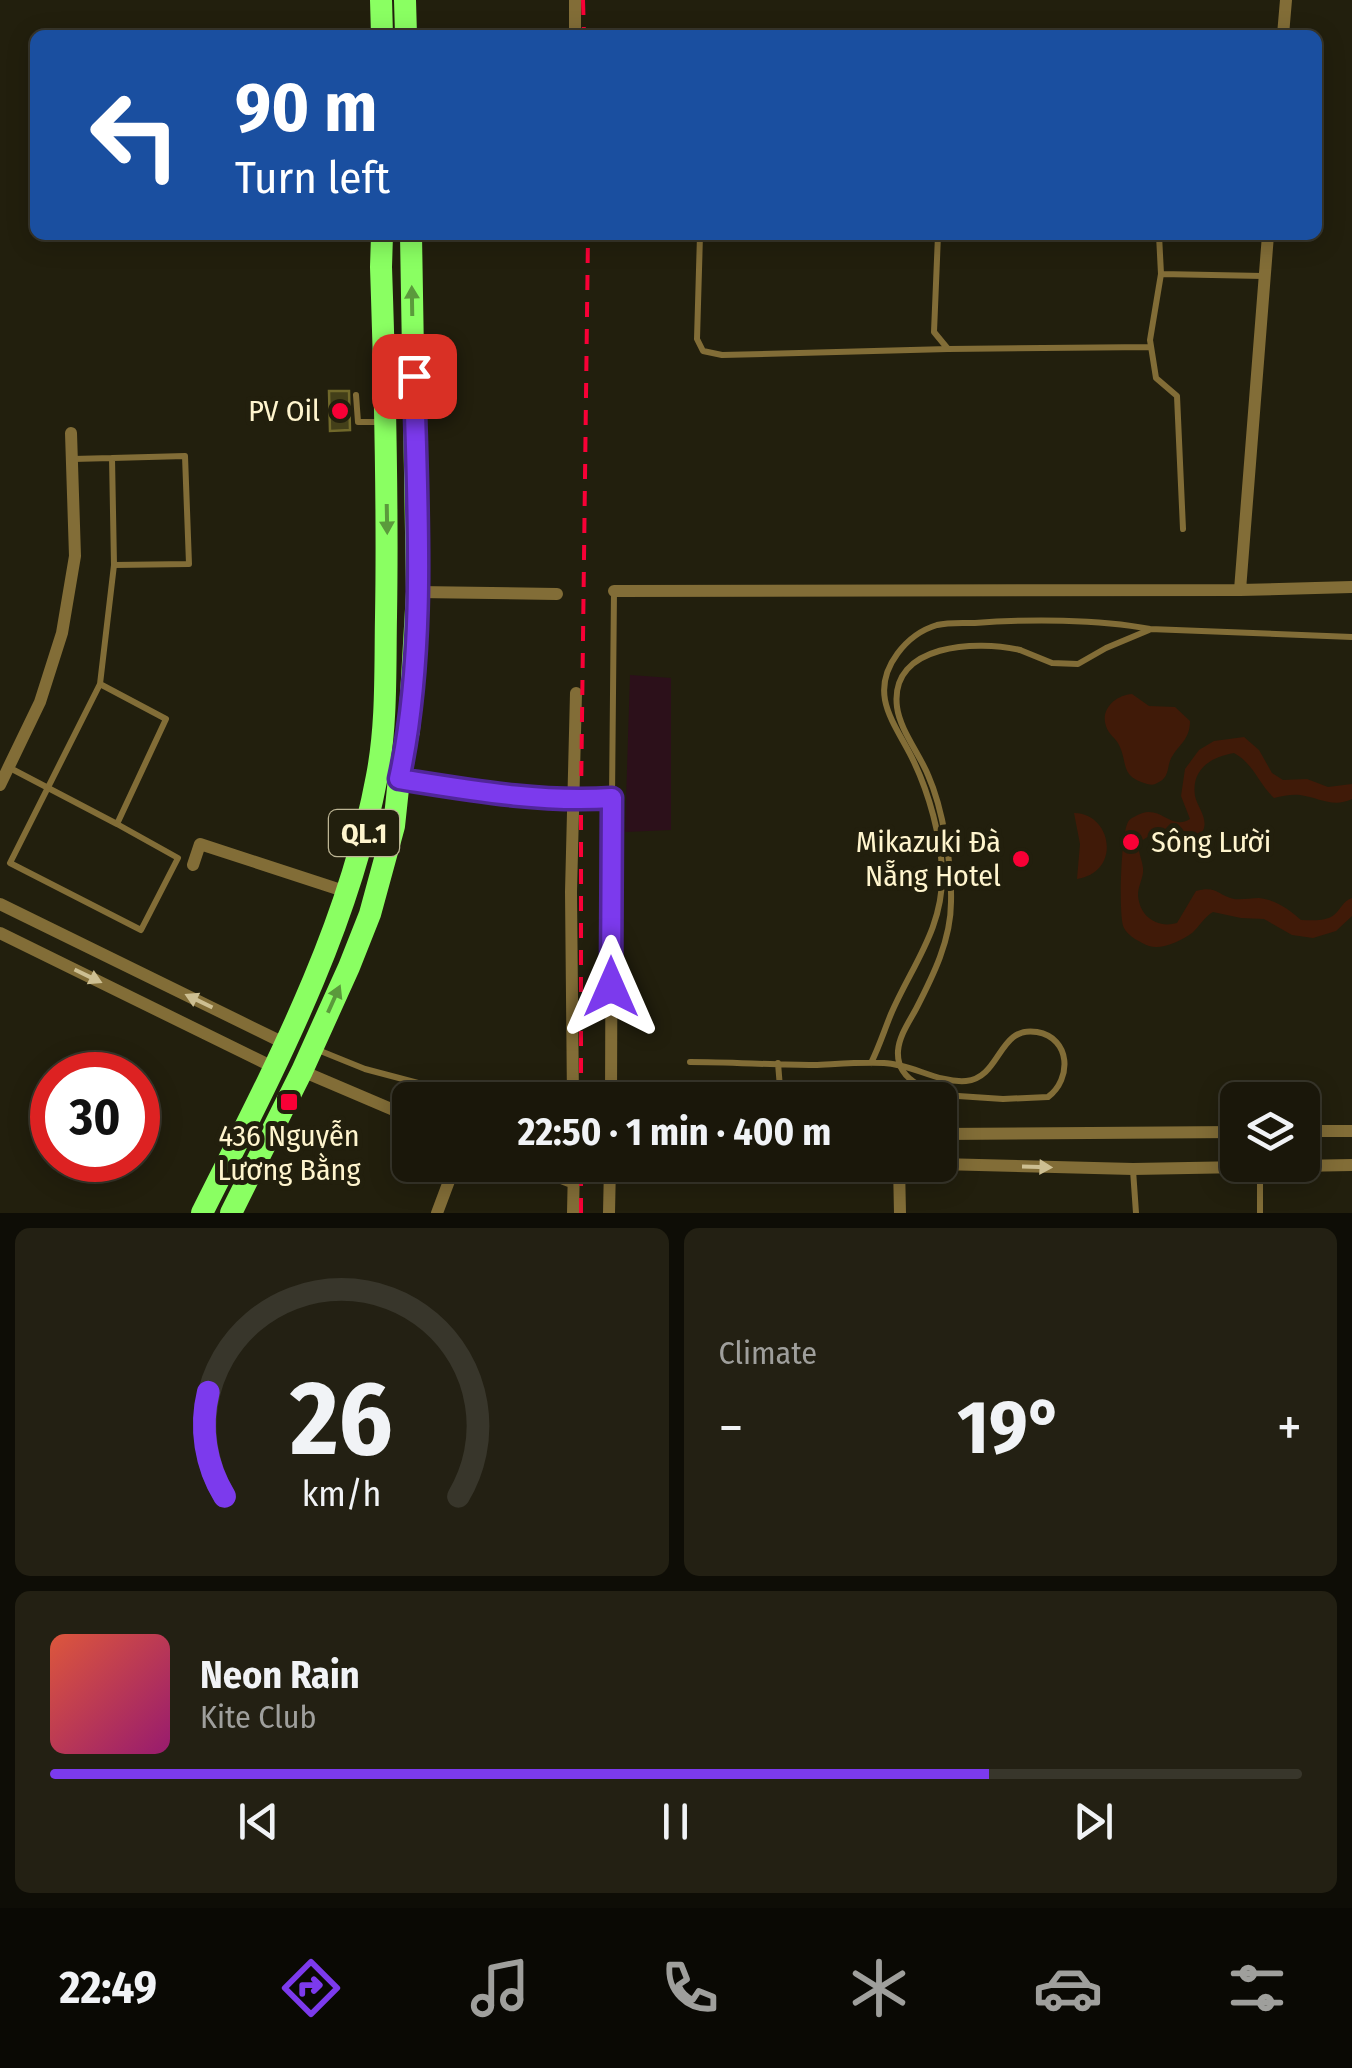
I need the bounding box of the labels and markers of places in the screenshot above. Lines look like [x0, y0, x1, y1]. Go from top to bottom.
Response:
pin [372, 334, 457, 419]
place label: PV Oil [248, 393, 320, 429]
marker: PV Oil [329, 400, 351, 422]
place label: Mikazuki Đà Nẵng Hotel [856, 824, 1001, 894]
place label: Sông Lười [1151, 824, 1271, 860]
marker: Sông Lười [1120, 831, 1142, 853]
marker: Mikazuki Đà Nẵng Hotel [1010, 848, 1032, 870]
marker: 436 Nguyễn Lương Bằng [278, 1091, 300, 1113]
place label: 436 Nguyễn Lương Bằng [217, 1118, 361, 1188]

